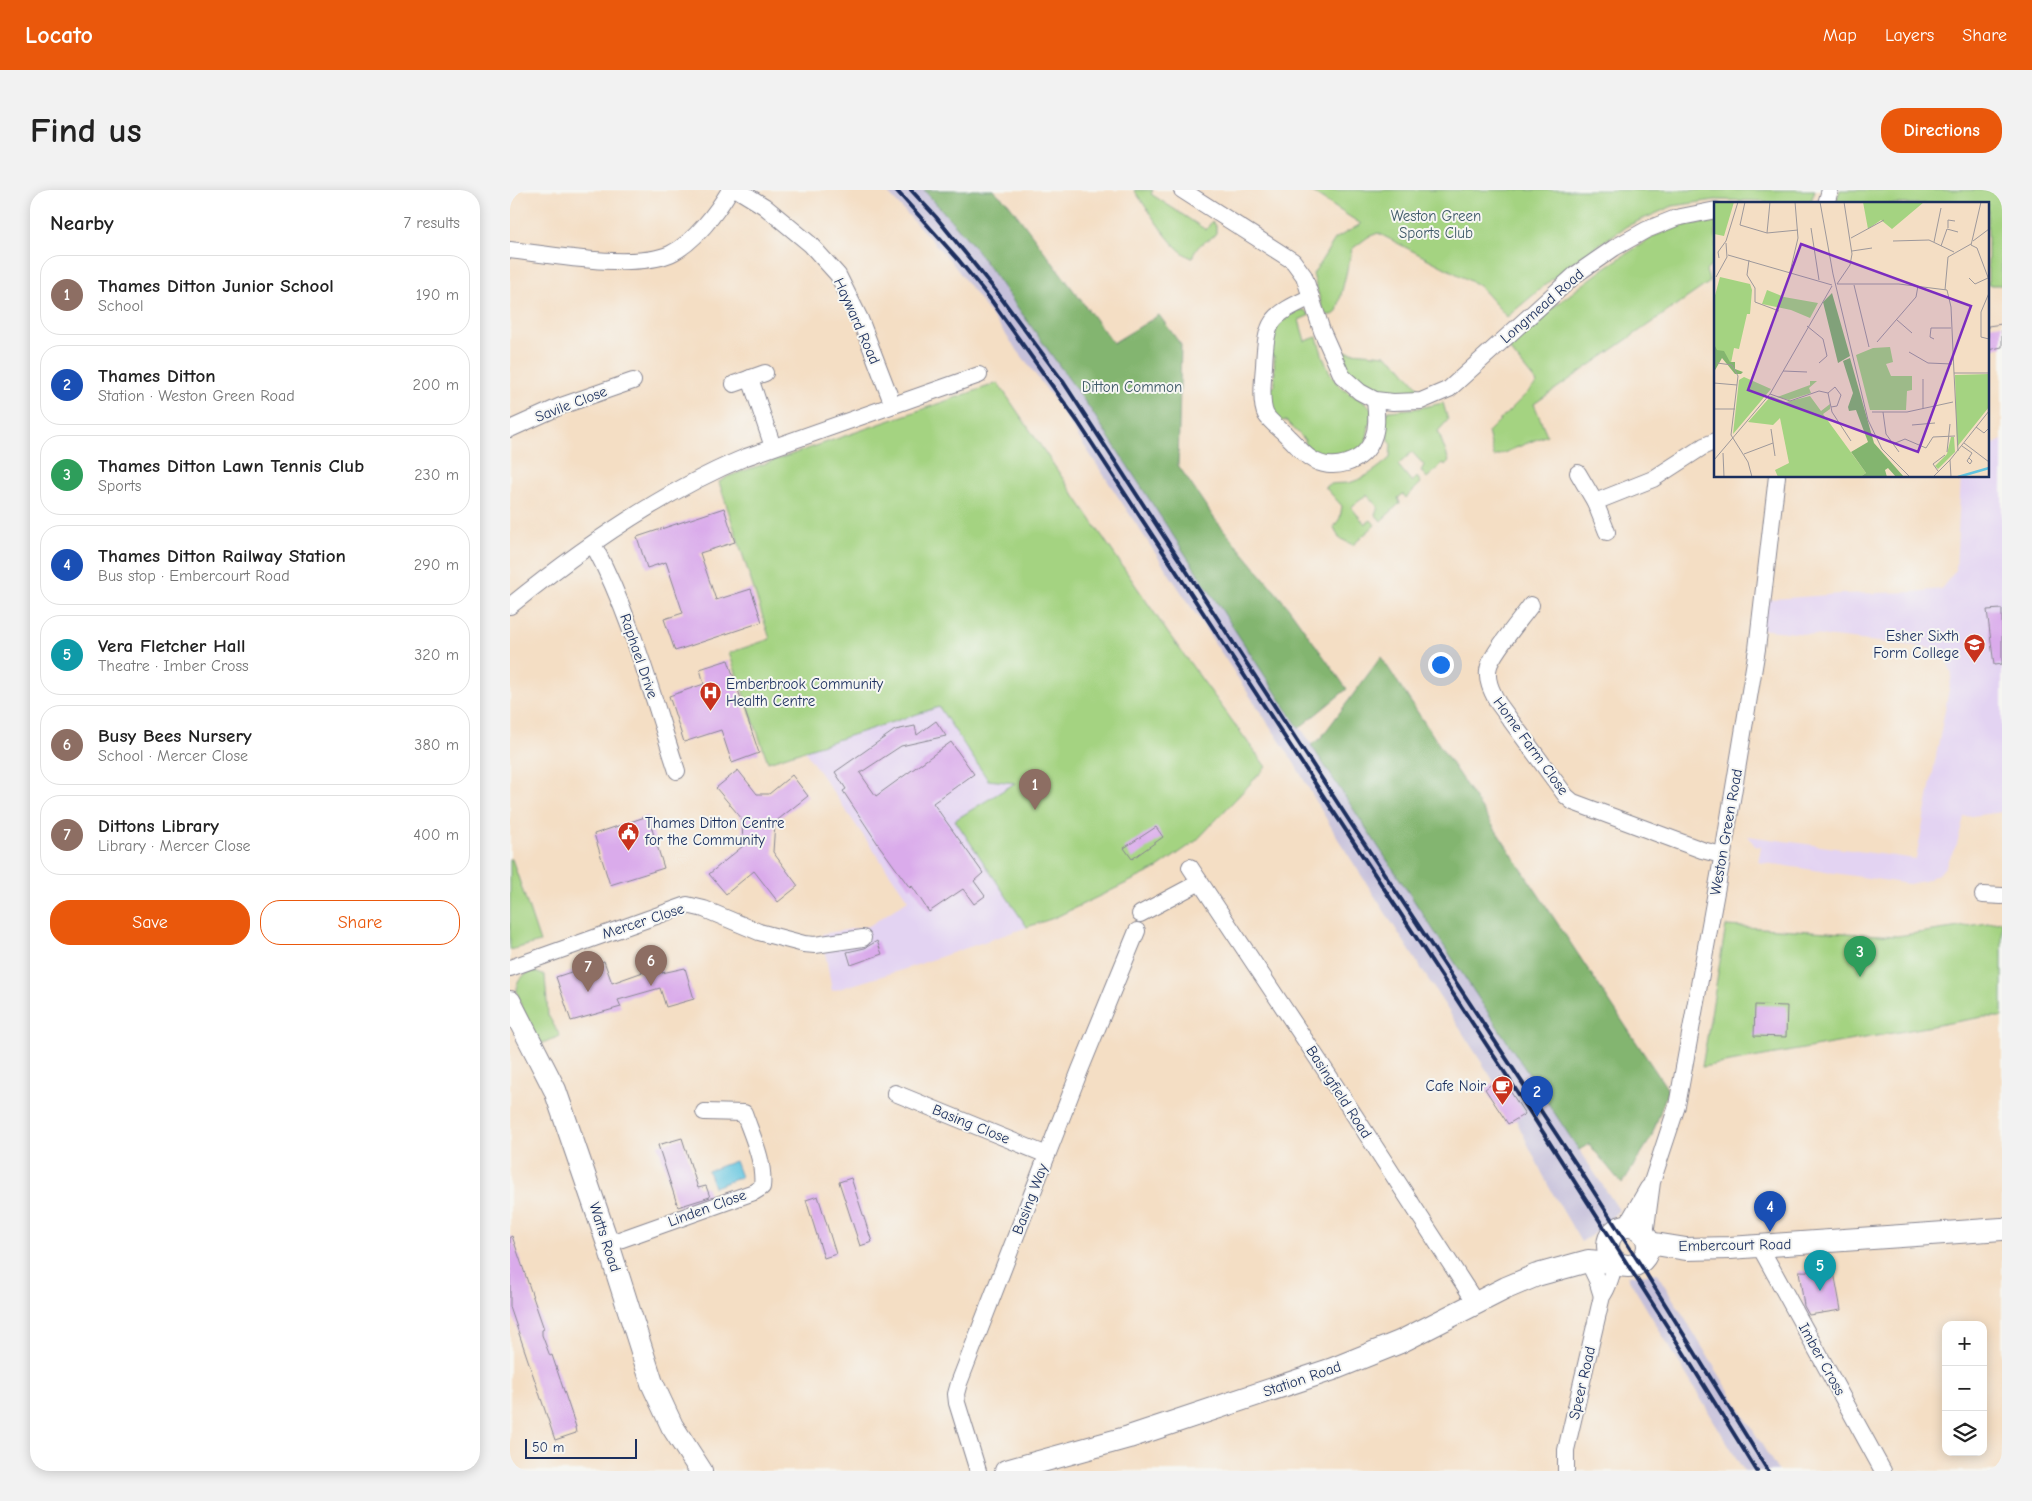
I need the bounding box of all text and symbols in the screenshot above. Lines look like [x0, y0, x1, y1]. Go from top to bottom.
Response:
text: Locato [25, 21, 93, 49]
text: Map [1823, 25, 1857, 46]
text: Layers [1885, 25, 1934, 46]
text: Share [1962, 25, 2007, 46]
button: Directions [1881, 108, 2002, 153]
text: Find us [30, 110, 142, 151]
inset map [1714, 202, 1990, 478]
park label: Weston Green Sports Club [1391, 207, 1481, 242]
text: Nearby [50, 211, 114, 235]
text: 7 results [403, 214, 460, 232]
street label: Longmead Road [1497, 265, 1587, 347]
text: Thames Ditton Junior School [98, 275, 334, 297]
street label: Hayward Road [830, 275, 884, 367]
text: 1 [64, 286, 70, 304]
text: 190 m [416, 286, 459, 304]
text: School [98, 297, 144, 315]
text: Thames Ditton [98, 365, 216, 387]
text: 2 [63, 376, 71, 394]
text: 200 m [413, 376, 459, 394]
park label: Ditton Common [1082, 378, 1182, 396]
street label: Savile Close [533, 382, 610, 426]
text: Station · Weston Green Road [98, 387, 295, 405]
text: Thames Ditton Lawn Tennis Club [98, 455, 364, 477]
text: 3 [63, 466, 71, 484]
text: 230 m [414, 466, 459, 484]
text: Sports [98, 477, 141, 495]
text: Thames Ditton Railway Station [98, 545, 346, 567]
text: 4 [63, 556, 71, 574]
text: 290 m [414, 556, 459, 574]
text: Bus stop · Embercourt Road [98, 567, 290, 585]
street label: Raphael Drive [616, 611, 662, 701]
place label: Esher Sixth Form College [1873, 627, 1959, 662]
school or university icon: Esher Sixth Form College [1963, 633, 1987, 664]
text: Vera Fletcher Hall [98, 635, 245, 657]
text: 5 [63, 646, 71, 664]
text: 320 m [414, 646, 459, 664]
your location [1428, 652, 1454, 678]
text: Theatre · Imber Cross [98, 657, 249, 675]
place label: Emberbrook Community Health Centre [726, 675, 883, 710]
hospital icon: Emberbrook Community Health Centre [698, 681, 722, 712]
street label: Home Farm Close [1489, 694, 1573, 799]
text: Busy Bees Nursery [98, 725, 252, 747]
text: 6 [63, 736, 71, 754]
text: 380 m [414, 736, 459, 754]
text: School · Mercer Close [98, 747, 248, 765]
street label: Weston Green Road [1706, 767, 1746, 897]
pin: 1 [1019, 769, 1051, 810]
place label: Thames Ditton Centre for the Community [644, 814, 785, 849]
text: Dittons Library [98, 815, 219, 837]
public building icon: Thames Ditton Centre for the Community [617, 820, 641, 851]
text: 7 [63, 826, 71, 844]
text: 400 m [413, 826, 459, 844]
text: Library · Mercer Close [98, 837, 251, 855]
street label: Mercer Close [600, 899, 687, 943]
button: Save [50, 900, 250, 945]
button: Share [260, 900, 460, 945]
pin: 3 [1844, 936, 1876, 977]
pin: 6 [635, 945, 667, 986]
pin: 7 [572, 951, 604, 992]
street label: Basingfield Road [1302, 1042, 1376, 1142]
cafe icon: Cafe Noir [1490, 1074, 1514, 1105]
pin: 2 [1521, 1076, 1553, 1117]
place label: Cafe Noir [1425, 1077, 1486, 1095]
street label: Basing Close [930, 1100, 1013, 1148]
street label: Basing Way [1008, 1161, 1052, 1237]
street label: Linden Close [665, 1185, 749, 1230]
pin: 4 [1754, 1191, 1786, 1232]
street label: Watts Road [585, 1200, 625, 1274]
street label: Embercourt Road [1678, 1235, 1792, 1255]
pin: 5 [1804, 1250, 1836, 1291]
street label: Imber Cross [1795, 1320, 1849, 1398]
map controls [1942, 1321, 1987, 1456]
button: + [1942, 1321, 1987, 1366]
street label: Speer Road [1565, 1345, 1599, 1421]
street label: Station Road [1261, 1357, 1343, 1401]
button: − [1942, 1366, 1987, 1411]
button: layers [1942, 1411, 1987, 1456]
scale bar [525, 1436, 638, 1459]
text: 50 m [532, 1439, 564, 1456]

